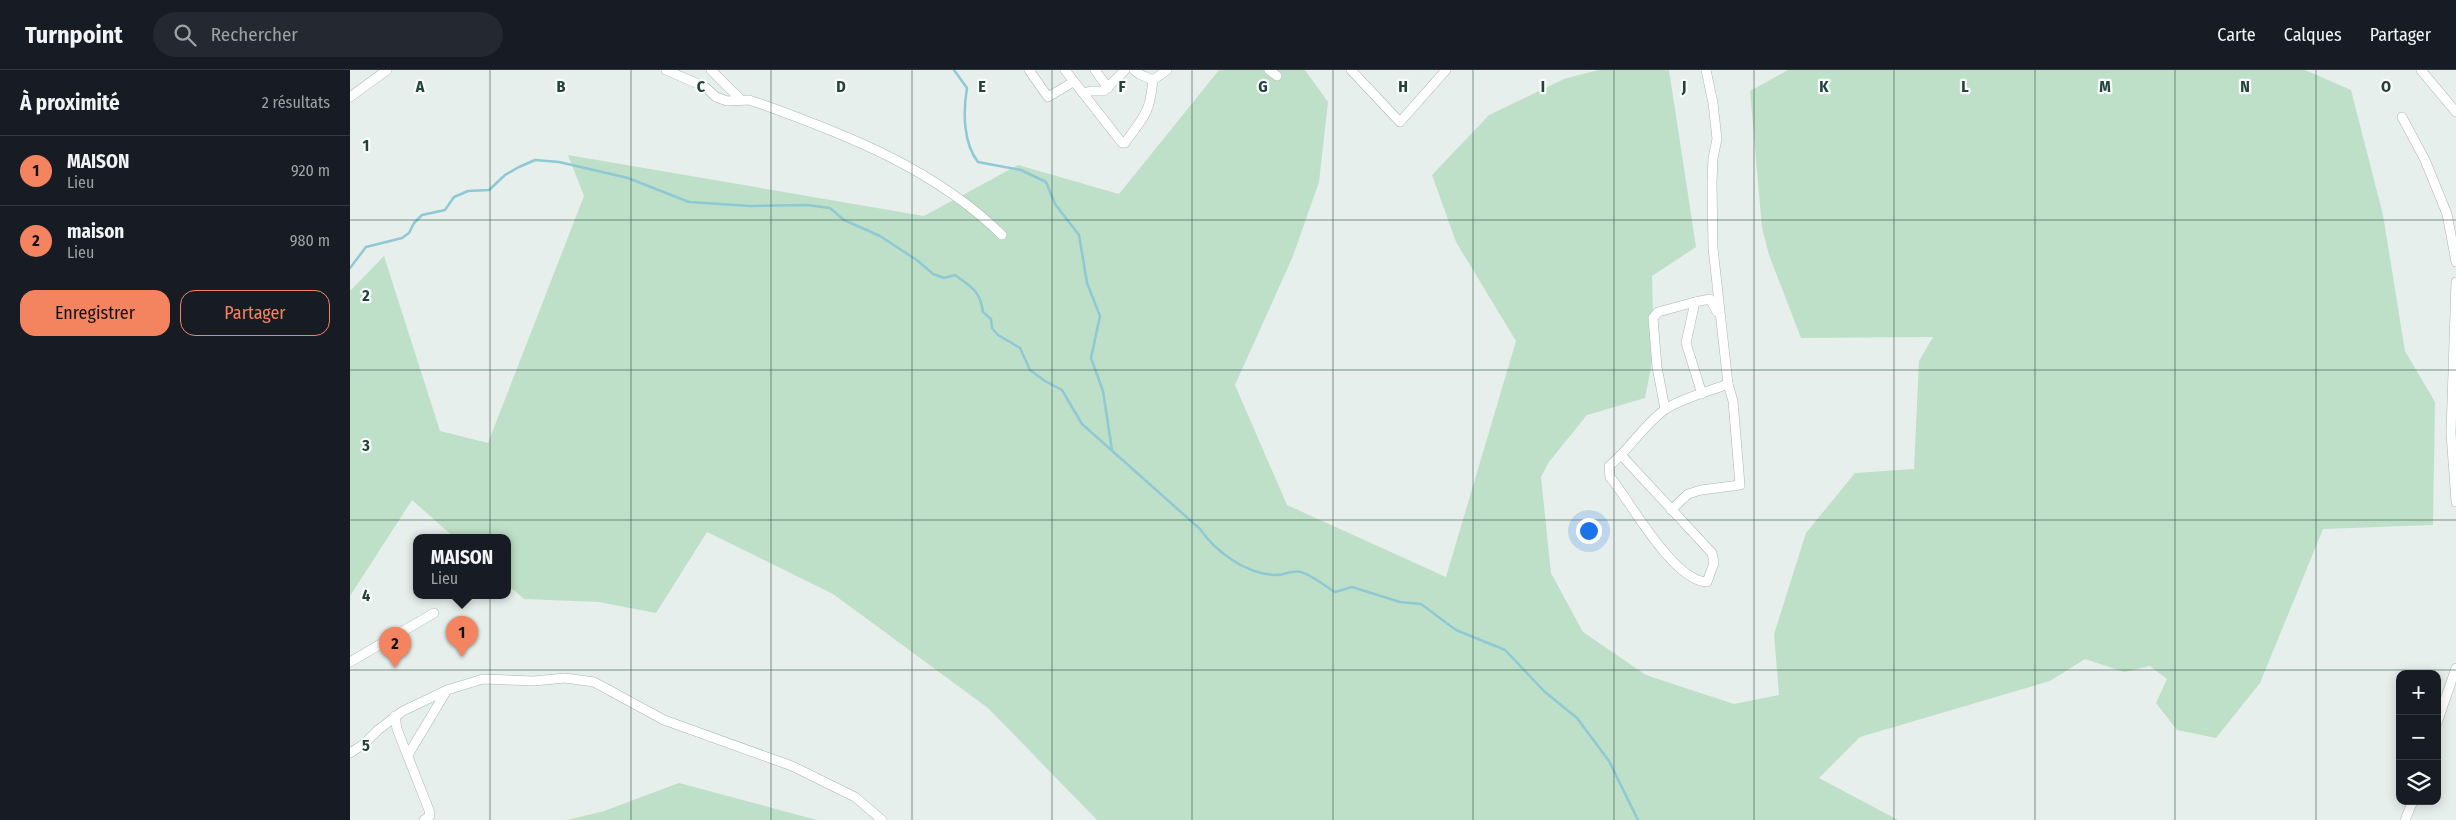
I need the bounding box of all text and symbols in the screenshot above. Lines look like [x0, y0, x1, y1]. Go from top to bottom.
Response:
search box [153, 12, 503, 57]
text: Turnpoint [25, 21, 123, 49]
icon: search [171, 21, 199, 49]
text: Rechercher [211, 23, 298, 46]
text: Carte [2217, 24, 2256, 46]
text: Calques [2284, 24, 2342, 46]
text: Partager [2370, 24, 2431, 46]
text: A [415, 77, 425, 96]
text: B [557, 77, 566, 96]
text: C [697, 77, 706, 96]
text: D [836, 77, 846, 96]
text: E [978, 77, 986, 96]
text: F [1118, 77, 1126, 96]
text: G [1258, 77, 1268, 96]
text: H [1398, 77, 1408, 96]
text: I [1541, 77, 1545, 96]
text: J [1681, 77, 1686, 96]
text: K [1819, 77, 1829, 96]
text: L [1961, 77, 1969, 96]
text: M [2099, 77, 2111, 96]
text: N [2240, 77, 2250, 96]
text: O [2381, 77, 2391, 96]
text: À proximité [20, 90, 120, 116]
text: 2 résultats [262, 93, 330, 112]
text: 1 [363, 136, 369, 155]
text: MAISON [67, 150, 129, 173]
text: 1 [33, 161, 39, 180]
text: 920 m [291, 161, 330, 180]
text: Lieu [67, 173, 94, 192]
text: maison [67, 220, 124, 243]
text: 2 [32, 231, 40, 250]
text: 980 m [290, 231, 330, 250]
text: Lieu [67, 243, 94, 262]
text: 2 [361, 286, 370, 305]
button: Enregistrer [20, 290, 170, 336]
button: Partager [180, 290, 330, 336]
text: 3 [361, 436, 370, 455]
your location [1576, 518, 1602, 544]
popup [413, 534, 511, 599]
text: MAISON [431, 546, 493, 569]
text: Lieu [431, 569, 458, 588]
text: 4 [362, 586, 370, 605]
pin: 1 [446, 616, 478, 657]
pin: 2 [379, 627, 411, 668]
map controls [2396, 670, 2441, 805]
button: + [2396, 670, 2441, 715]
button: − [2396, 715, 2441, 760]
text: 5 [362, 736, 370, 755]
button: layers [2396, 760, 2441, 805]

